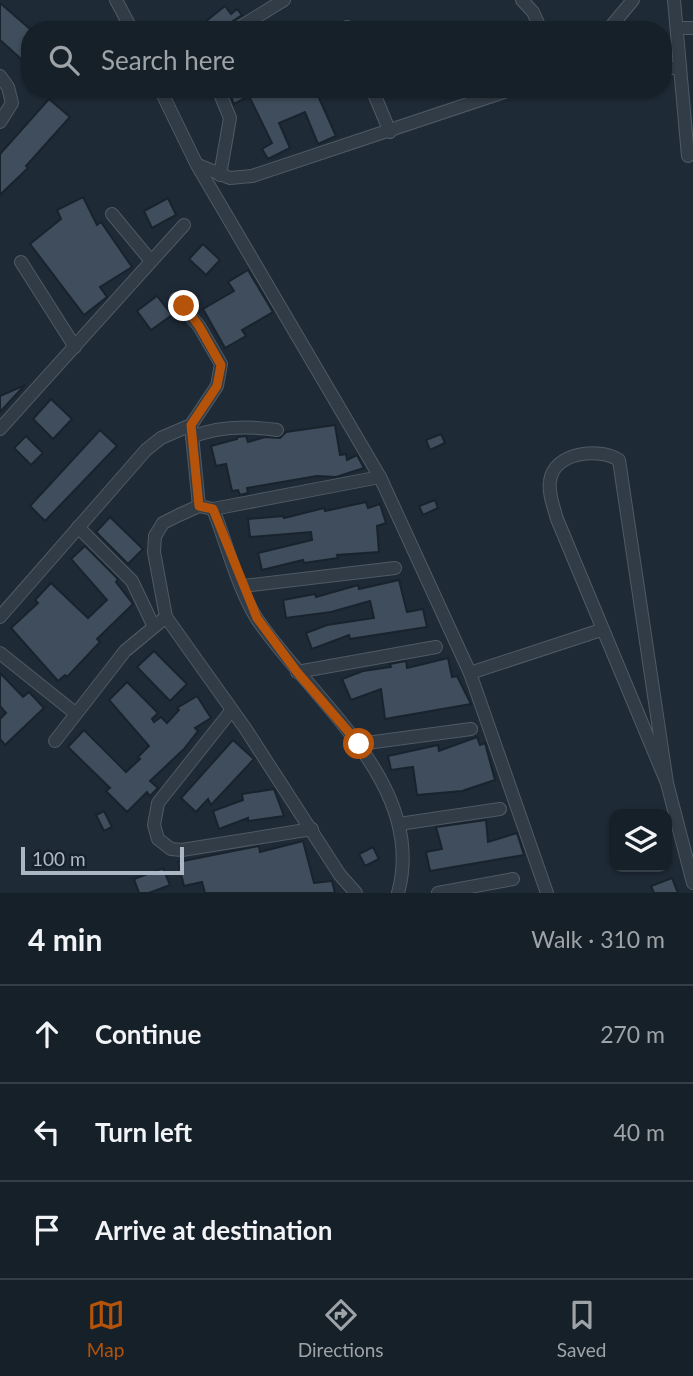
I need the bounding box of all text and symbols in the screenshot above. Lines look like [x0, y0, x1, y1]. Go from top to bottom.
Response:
search box [21, 21, 672, 98]
icon: search [45, 41, 83, 79]
text: Search here [101, 44, 235, 76]
route end [168, 290, 199, 321]
route start [343, 728, 374, 759]
map controls [609, 809, 672, 872]
button: layers [609, 809, 672, 872]
scale bar [21, 844, 184, 876]
text: 100 m [32, 847, 86, 870]
text: 4 min [28, 921, 102, 957]
text: Walk · 310 m [531, 925, 665, 953]
icon: ahead [28, 1015, 66, 1053]
text: Continue [95, 1018, 201, 1050]
text: 270 m [600, 1020, 665, 1048]
icon: left [28, 1113, 66, 1151]
text: Turn left [95, 1116, 192, 1148]
text: 40 m [614, 1118, 665, 1146]
icon: arrive [28, 1211, 66, 1249]
text: Arrive at destination [95, 1214, 332, 1246]
tab: Map [87, 1296, 125, 1361]
tab: Directions [298, 1296, 384, 1361]
tab: Saved [557, 1296, 606, 1361]

